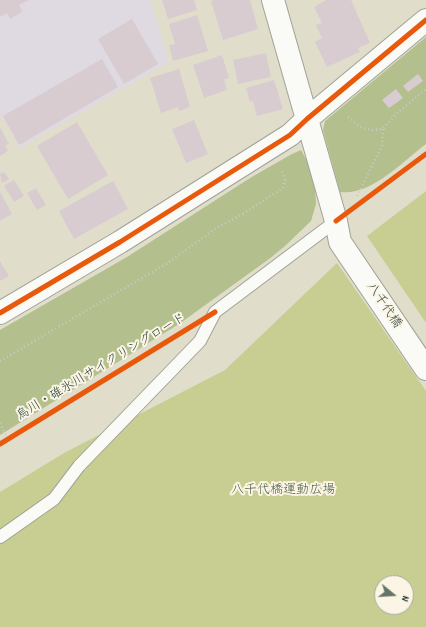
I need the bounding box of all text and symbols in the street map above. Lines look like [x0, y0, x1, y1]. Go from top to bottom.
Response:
street label: 八千代橋 [362, 280, 404, 332]
street label: 烏川・碓氷川サイクリングロード [14, 311, 190, 425]
park label: 八千代橋運動広場 [231, 483, 335, 499]
north arrow [374, 575, 414, 615]
text: N [396, 593, 413, 603]

